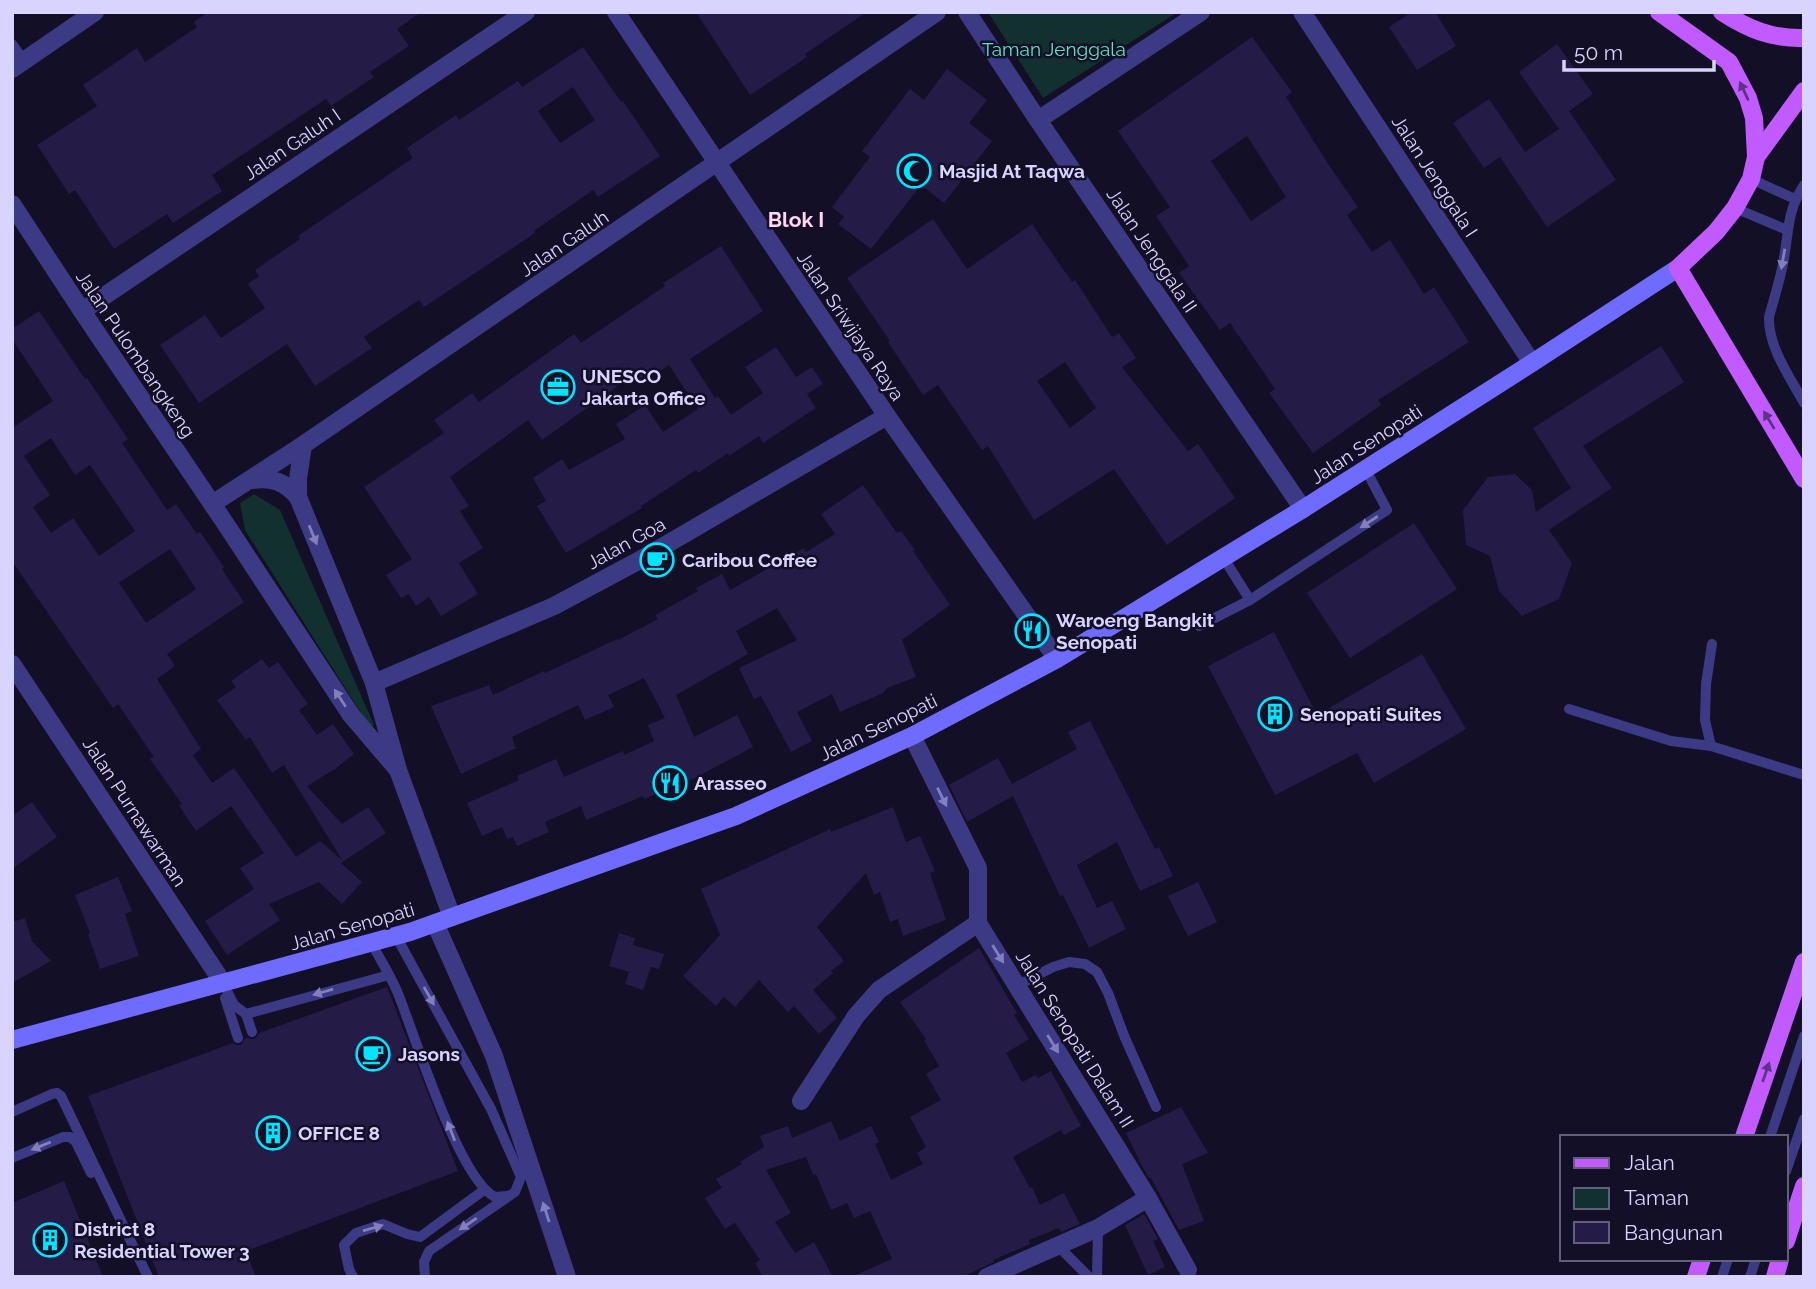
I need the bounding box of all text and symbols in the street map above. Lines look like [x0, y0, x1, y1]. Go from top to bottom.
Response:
scale bar [1564, 28, 1714, 72]
park label: Taman Jenggala [982, 38, 1126, 60]
text: 50 m [1574, 40, 1623, 65]
one-way arrow [1738, 81, 1750, 101]
street label: Jalan Galuh I [239, 104, 345, 184]
street label: Jalan Jenggala I [1388, 111, 1482, 241]
mosque icon: Masjid At Taqwa [895, 152, 933, 190]
place label: Masjid At Taqwa [939, 160, 1085, 182]
street label: Jalan Jenggala II [1102, 184, 1202, 316]
street label: Jalan Galuh [515, 205, 613, 281]
district label: Blok I [768, 207, 824, 232]
street label: Jalan Sriwijaya Raya [793, 247, 909, 405]
one-way arrow [1777, 248, 1788, 270]
street label: Jalan Pulombangkeng [72, 266, 200, 442]
place label: UNESCO Jakarta Office [582, 365, 706, 409]
office icon: UNESCO Jakarta Office [539, 368, 577, 406]
street label: Jalan Senopati [1306, 400, 1426, 488]
one-way arrow [1763, 411, 1775, 430]
street label: Jalan Goa [583, 513, 669, 573]
one-way arrow [1359, 516, 1378, 529]
one-way arrow [308, 524, 319, 545]
cafe icon: Caribou Coffee [638, 541, 676, 579]
place label: Caribou Coffee [682, 549, 817, 571]
place label: Waroeng Bangkit Senopati [1056, 609, 1215, 653]
restaurant icon: Waroeng Bangkit Senopati [1013, 612, 1051, 650]
one-way arrow [333, 689, 346, 708]
street label: Jalan Senopati [815, 689, 941, 765]
building icon: Senopati Suites [1256, 695, 1294, 733]
place label: Senopati Suites [1300, 703, 1442, 725]
street label: Jalan Purnawarman [79, 734, 191, 890]
restaurant icon: Arasseo [651, 764, 689, 802]
place label: Arasseo [694, 772, 767, 794]
one-way arrow [937, 787, 948, 807]
street label: Jalan Senopati [287, 898, 417, 954]
one-way arrow [991, 945, 1004, 964]
street label: Jalan Senopati Dalam II [1012, 947, 1138, 1131]
one-way arrow [423, 986, 435, 1006]
one-way arrow [312, 988, 333, 998]
one-way arrow [1047, 1034, 1060, 1053]
cafe icon: Jasons [354, 1035, 392, 1073]
place label: Jasons [398, 1043, 460, 1065]
one-way arrow [1761, 1062, 1772, 1083]
building icon: OFFICE 8 [254, 1114, 292, 1152]
one-way arrow [445, 1120, 456, 1141]
place label: OFFICE 8 [298, 1122, 380, 1144]
legend [1560, 1135, 1788, 1261]
one-way arrow [31, 1140, 51, 1152]
text: Jalan [1624, 1150, 1675, 1175]
text: Taman [1624, 1185, 1689, 1210]
one-way arrow [540, 1201, 551, 1222]
one-way arrow [458, 1217, 477, 1230]
place label: District 8 Residential Tower 3 [74, 1218, 250, 1262]
text: Bangunan [1624, 1220, 1723, 1245]
building icon: District 8 Residential Tower 3 [31, 1221, 69, 1259]
one-way arrow [363, 1222, 384, 1232]

